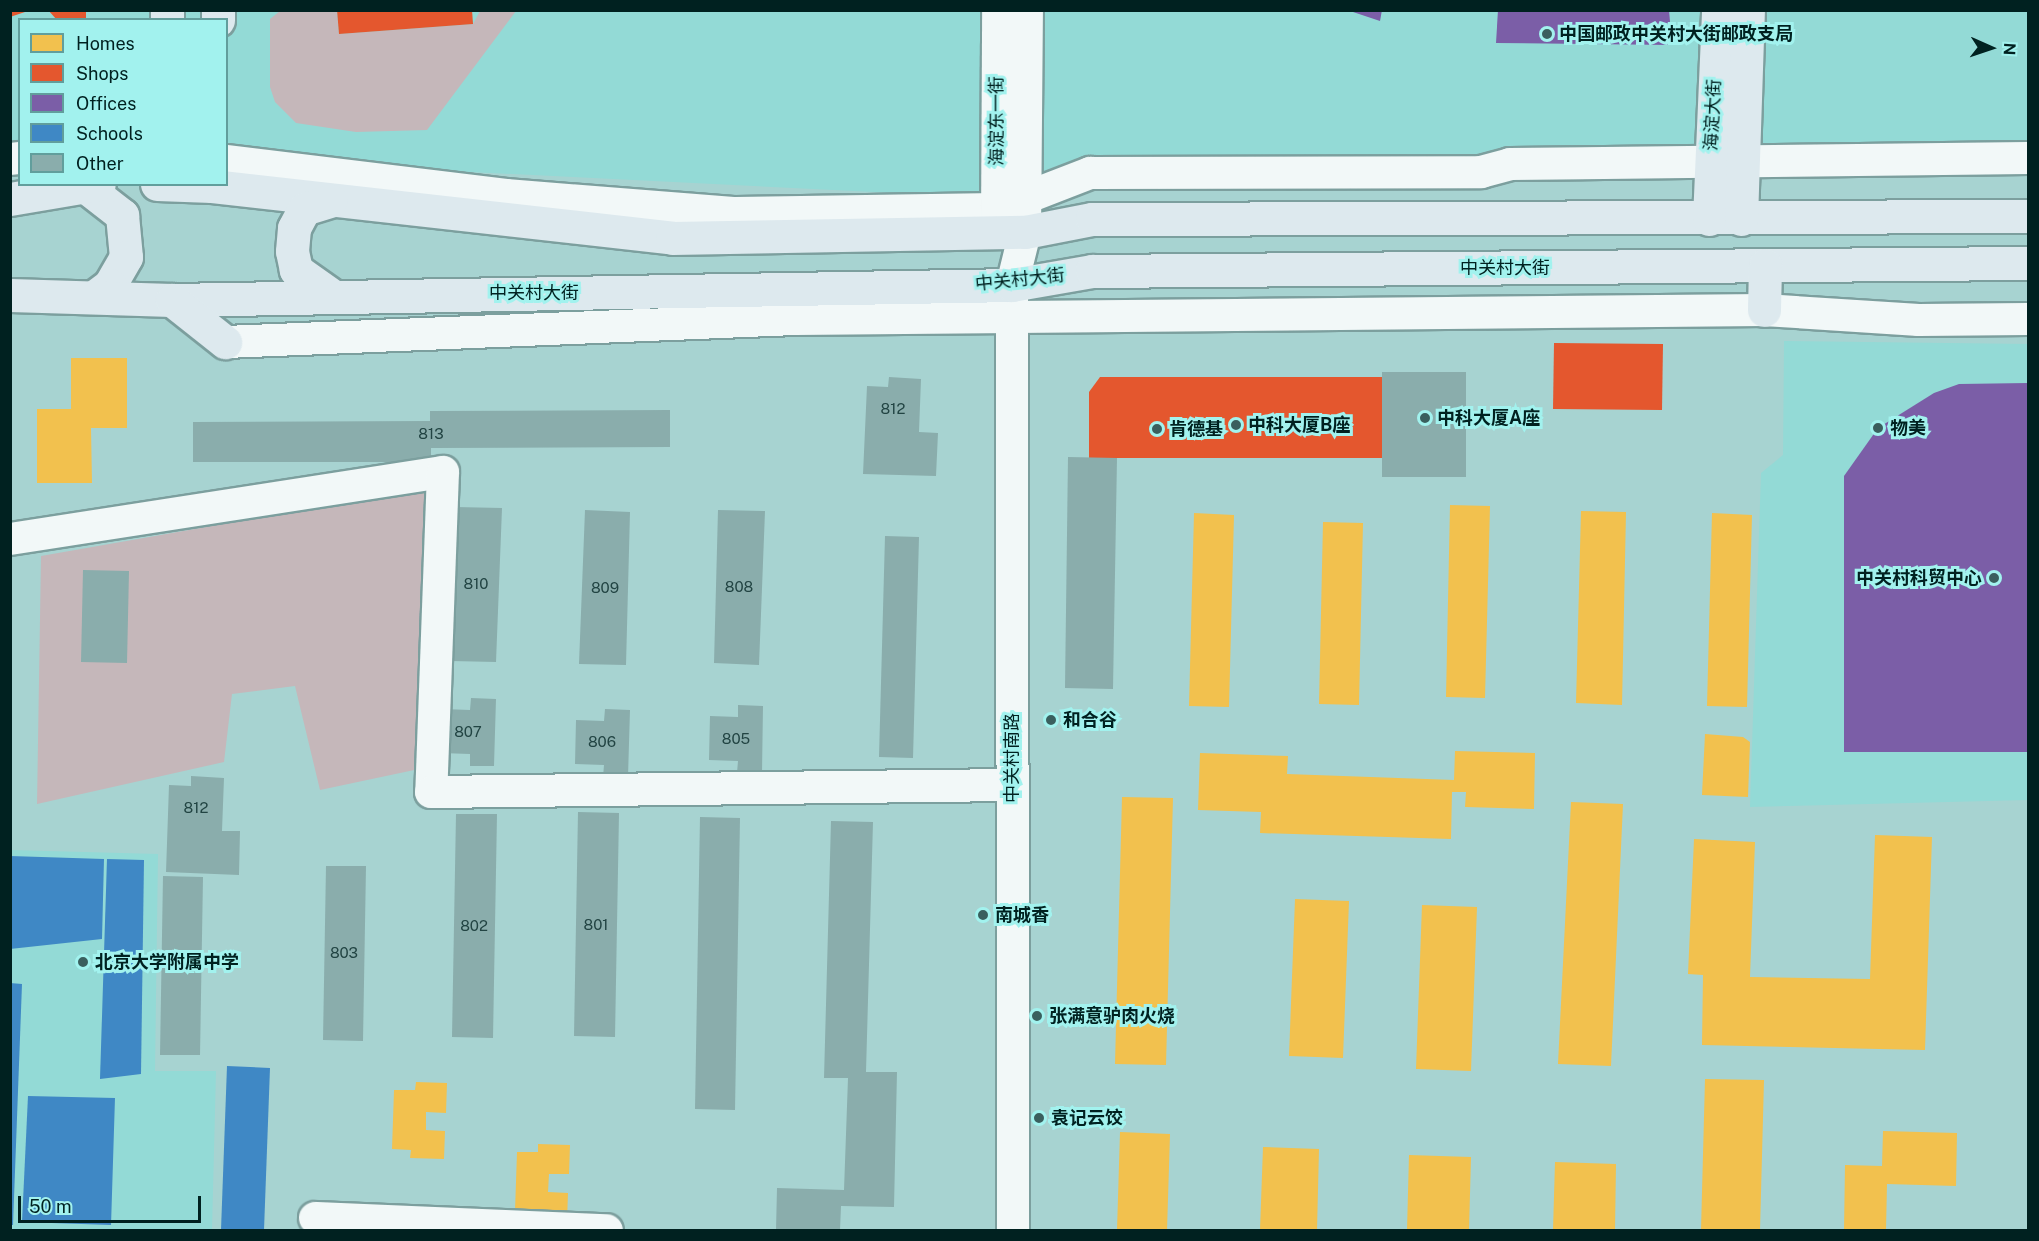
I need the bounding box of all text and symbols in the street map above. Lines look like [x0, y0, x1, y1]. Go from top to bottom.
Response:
legend [18, 18, 228, 186]
north arrow [1961, 18, 2021, 78]
place label: 中国邮政中关村大街邮政支局 [1559, 23, 1793, 45]
marker: 中国邮政中关村大街邮政支局 [1540, 27, 1554, 41]
text: Homes [76, 33, 135, 54]
text: N [2000, 42, 2019, 56]
text: Shops [76, 63, 128, 84]
street label: 海淀东一街 [986, 76, 1008, 166]
street label: 海淀大街 [1700, 78, 1726, 152]
text: Offices [76, 93, 136, 114]
text: Schools [76, 123, 143, 144]
text: Other [76, 153, 124, 174]
street label: 中关村大街 [1460, 257, 1550, 279]
street label: 中关村大街 [974, 265, 1066, 295]
street label: 中关村大街 [489, 282, 579, 304]
house number: 812 [881, 400, 905, 418]
place label: 中科大厦A座 [1437, 407, 1540, 429]
marker: 中科大厦A座 [1418, 411, 1432, 425]
place label: 中科大厦B座 [1248, 414, 1350, 436]
place label: 物美 [1890, 417, 1926, 439]
place label: 肯德基 [1169, 418, 1223, 440]
marker: 中科大厦B座 [1229, 418, 1243, 432]
marker: 物美 [1871, 421, 1885, 435]
marker: 肯德基 [1150, 422, 1164, 436]
house number: 813 [418, 425, 444, 443]
place label: 中关村科贸中心 [1856, 567, 1982, 589]
marker: 中关村科贸中心 [1987, 571, 2001, 585]
house number: 810 [464, 575, 488, 593]
house number: 808 [725, 578, 753, 596]
house number: 809 [591, 579, 619, 597]
place label: 和合谷 [1063, 709, 1117, 731]
street label: 中关村南路 [1001, 713, 1023, 803]
marker: 和合谷 [1044, 713, 1058, 727]
house number: 807 [454, 723, 482, 741]
house number: 805 [722, 730, 750, 748]
house number: 806 [588, 733, 616, 751]
house number: 812 [184, 799, 208, 817]
place label: 南城香 [995, 904, 1049, 926]
marker: 南城香 [976, 908, 990, 922]
house number: 801 [584, 916, 608, 934]
house number: 802 [460, 917, 488, 935]
house number: 803 [330, 944, 358, 962]
place label: 北京大学附属中学 [95, 951, 239, 973]
marker: 北京大学附属中学 [76, 955, 90, 969]
place label: 张满意驴肉火烧 [1049, 1005, 1175, 1027]
marker: 张满意驴肉火烧 [1030, 1009, 1044, 1023]
place label: 袁记云饺 [1051, 1107, 1123, 1129]
marker: 袁记云饺 [1032, 1111, 1046, 1125]
scale bar [21, 1184, 204, 1222]
text: 50 m [29, 1196, 72, 1217]

